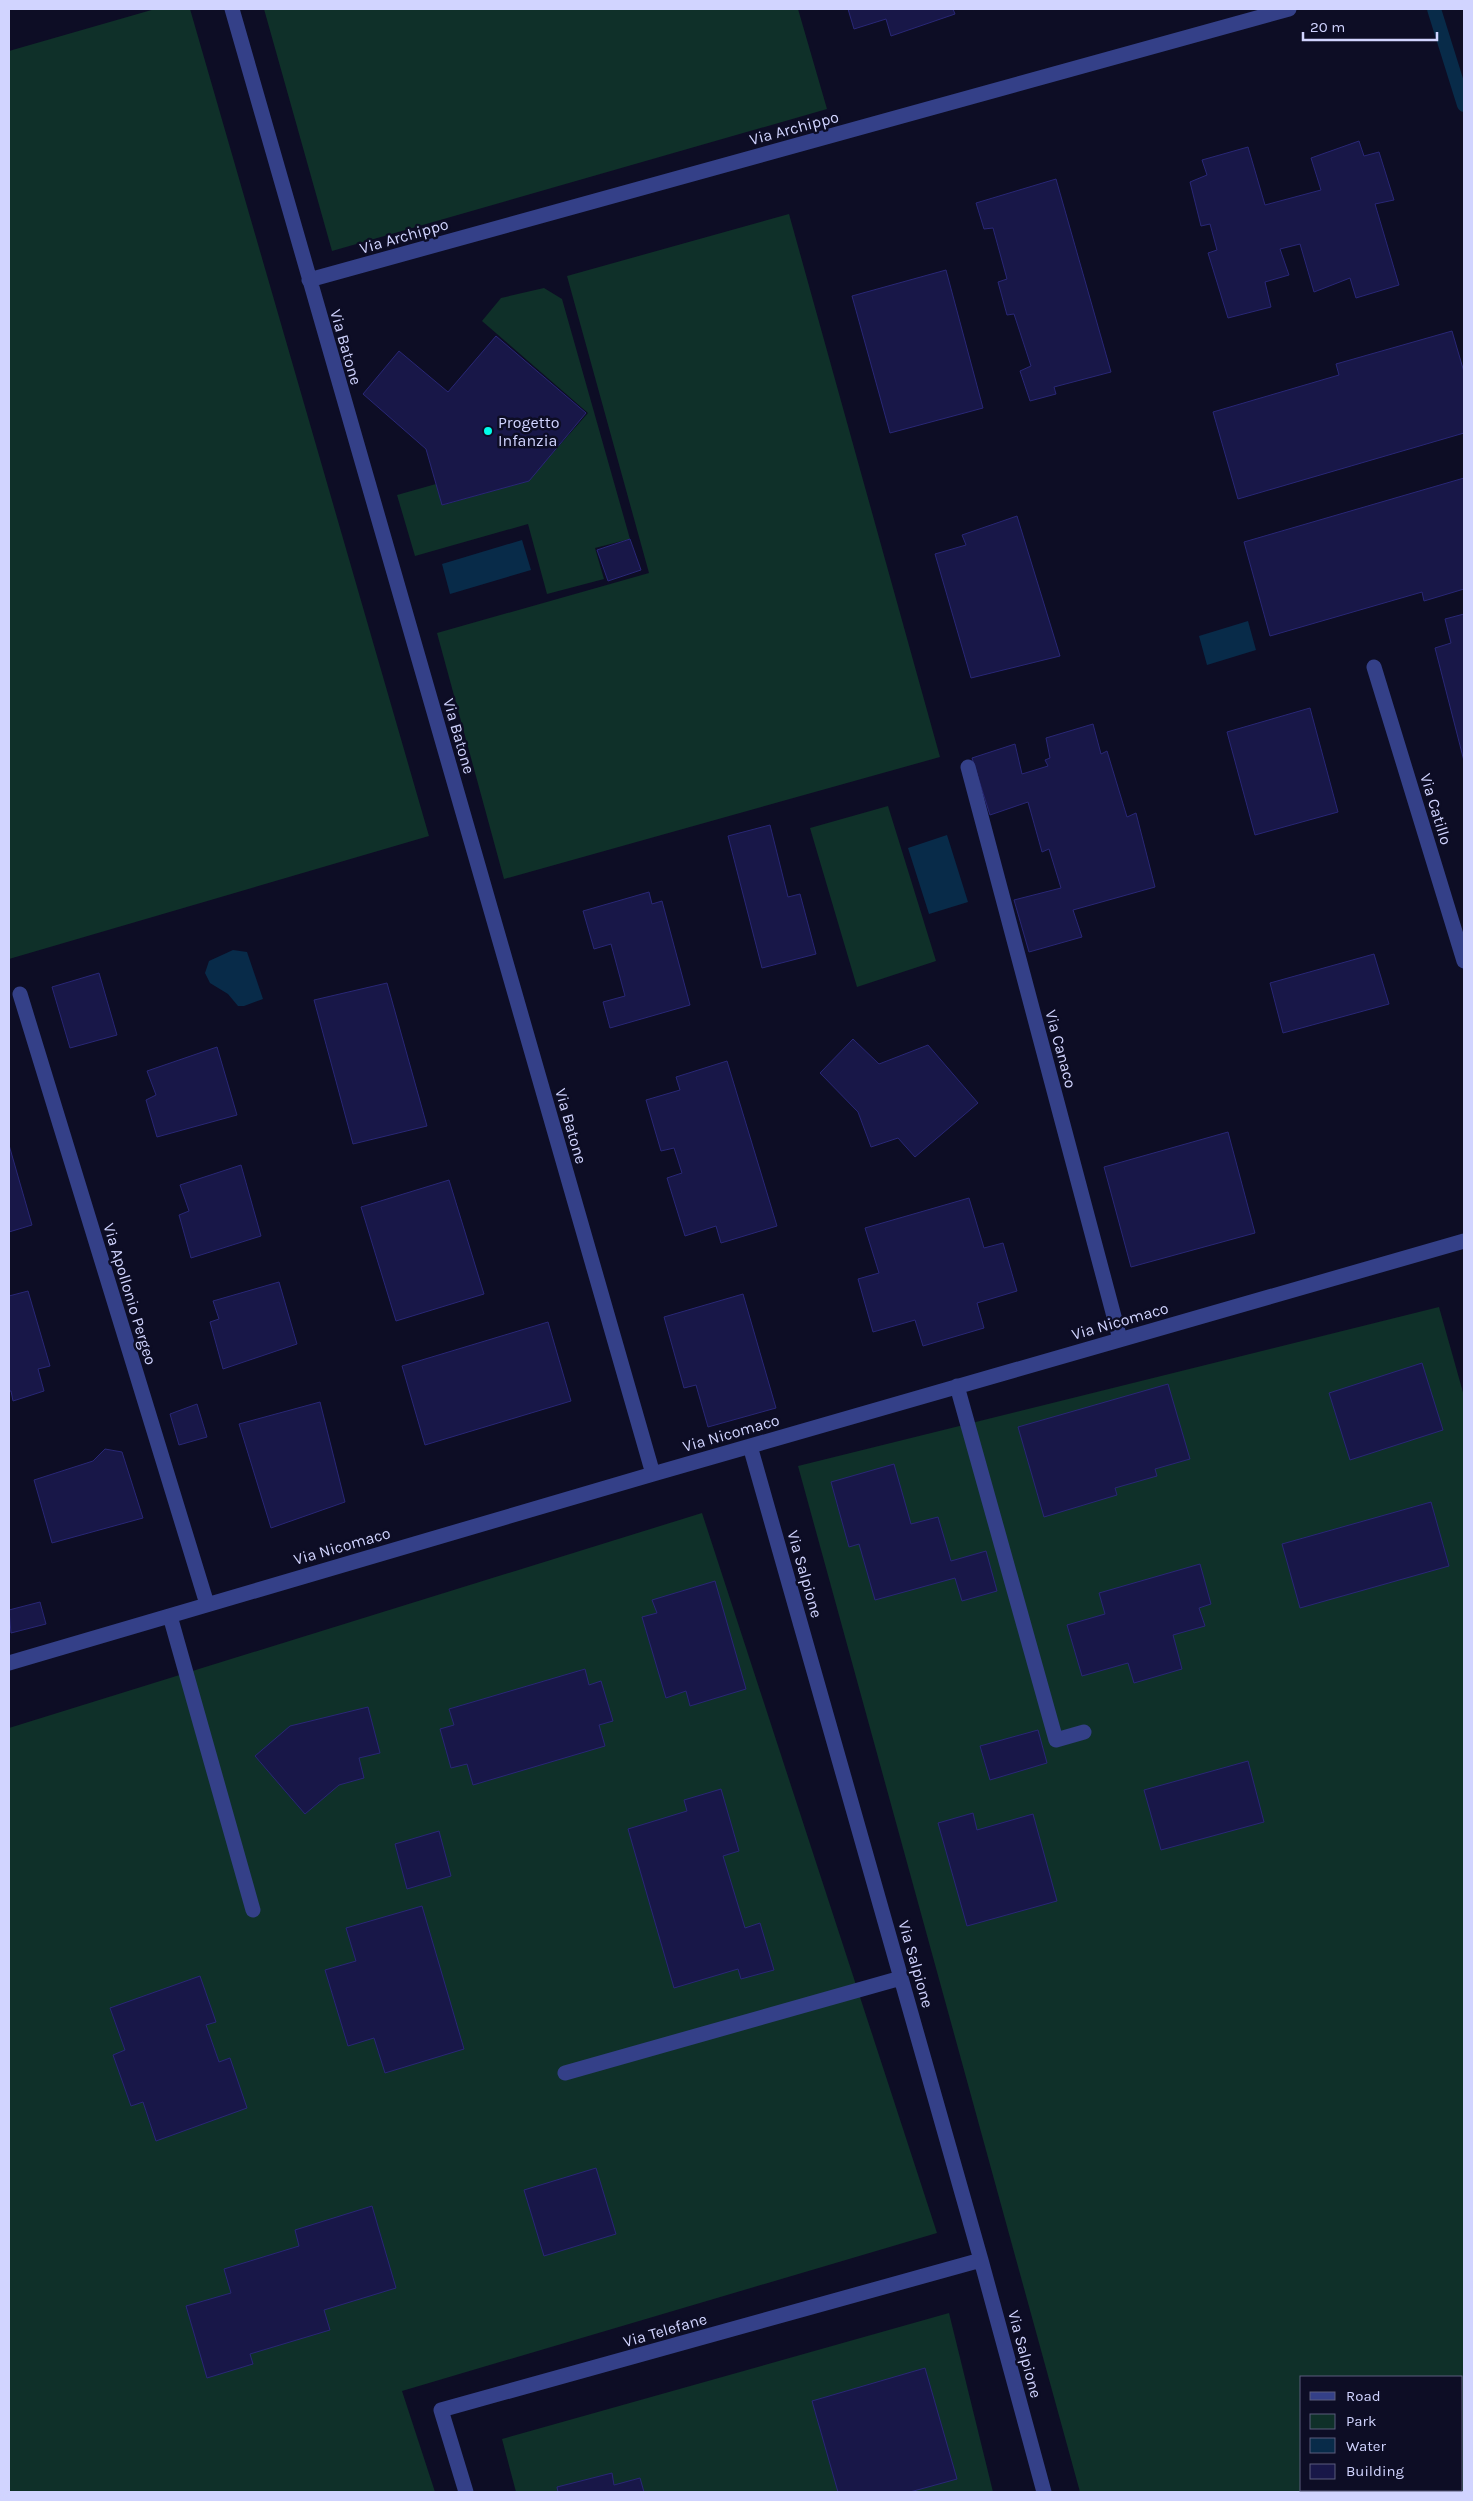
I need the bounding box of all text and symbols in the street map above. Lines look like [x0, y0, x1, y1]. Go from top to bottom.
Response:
scale bar [1303, 10, 1437, 42]
text: 20 m [1310, 18, 1345, 36]
street label: Via Archippo [747, 107, 841, 149]
street label: Via Archippo [357, 214, 451, 258]
street label: Via Batone [326, 307, 366, 387]
place label: Progetto Infanzia [498, 413, 559, 450]
marker: Progetto Infanzia [482, 425, 494, 437]
street label: Via Batone [439, 696, 479, 776]
street label: Via Catillo [1416, 771, 1456, 847]
street label: Via Canaco [1041, 1008, 1081, 1090]
street label: Via Batone [551, 1086, 591, 1166]
street label: Via Apollonio Pergeo [99, 1221, 161, 1367]
street label: Via Nicomaco [1069, 1298, 1171, 1344]
street label: Via Nicomaco [680, 1410, 782, 1456]
street label: Via Nicomaco [291, 1523, 393, 1569]
street label: Via Salpione [783, 1528, 827, 1620]
street label: Via Salpione [894, 1918, 938, 2010]
street label: Via Salpione [1004, 2308, 1046, 2400]
street label: Via Telefane [621, 2309, 709, 2351]
legend [1300, 2376, 1463, 2491]
text: Road [1346, 2387, 1381, 2405]
text: Park [1346, 2412, 1376, 2430]
text: Water [1346, 2437, 1387, 2455]
text: Building [1346, 2462, 1404, 2480]

